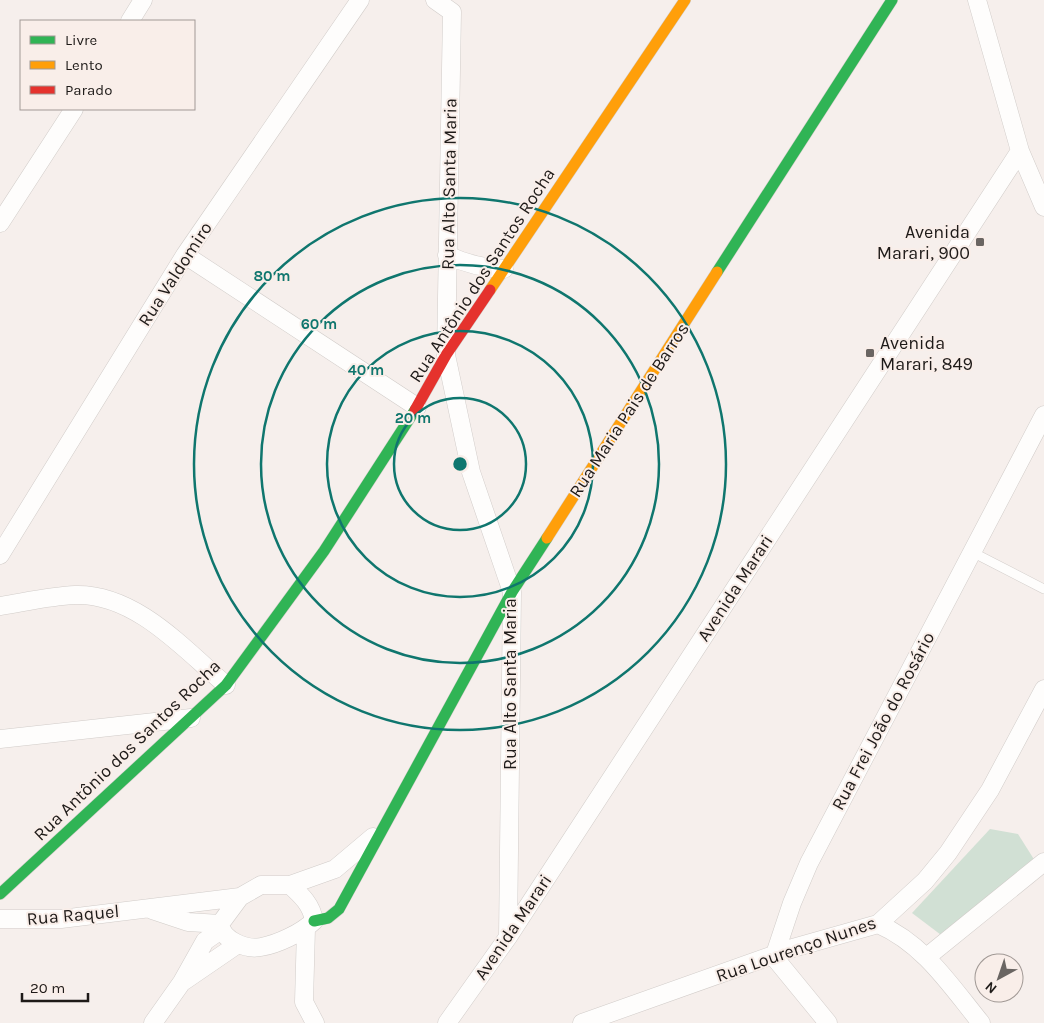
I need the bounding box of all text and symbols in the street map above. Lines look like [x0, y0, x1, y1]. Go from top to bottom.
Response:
legend [20, 20, 195, 110]
text: Livre [65, 31, 97, 49]
text: Lento [65, 56, 103, 74]
text: Parado [65, 81, 112, 99]
street label: Rua Alto Santa Maria [437, 98, 461, 270]
street label: Rua Antônio dos Santos Rocha [404, 164, 560, 386]
street label: Rua Valdomiro [133, 218, 217, 330]
place label: Avenida Marari, 900 [877, 221, 970, 264]
marker: Avenida Marari, 900 [974, 236, 986, 248]
text: 80 m [253, 267, 291, 285]
text: 60 m [301, 315, 337, 333]
street label: Rua Maria Pais de Barros [564, 319, 694, 501]
place label: Avenida Marari, 849 [880, 332, 973, 375]
marker: Avenida Marari, 849 [864, 347, 876, 359]
text: 40 m [348, 361, 384, 379]
text: 20 m [395, 409, 431, 427]
centre of rings [451, 455, 469, 473]
street label: Avenida Marari [692, 531, 778, 645]
street label: Rua Alto Santa Maria [499, 598, 521, 770]
street label: Rua Frei João do Rosário [827, 628, 939, 814]
street label: Rua Antônio dos Santos Rocha [29, 655, 225, 845]
street label: Avenida Marari [470, 870, 556, 984]
street label: Rua Raquel [26, 900, 120, 930]
street label: Rua Lourenço Nunes [713, 911, 879, 987]
north arrow [974, 953, 1024, 1003]
scale bar [22, 970, 89, 1002]
text: N [982, 978, 1000, 997]
text: 20 m [30, 979, 65, 997]

